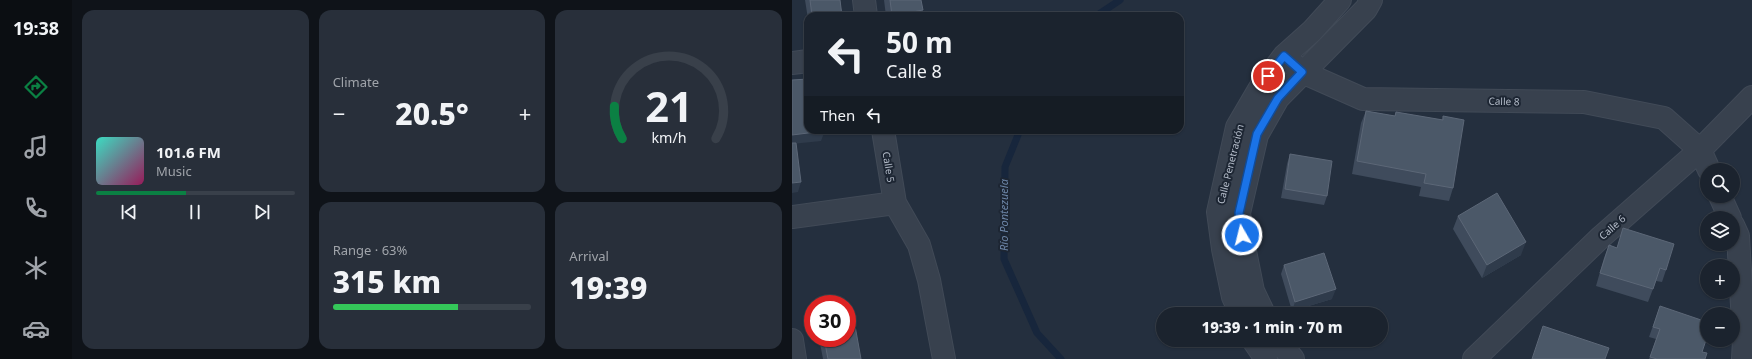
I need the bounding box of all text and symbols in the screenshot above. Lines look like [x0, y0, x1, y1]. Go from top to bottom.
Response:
text: 19:38 [13, 16, 59, 40]
text: 50 m [886, 23, 953, 61]
icon: left [820, 28, 872, 80]
text: Calle 8 [886, 59, 942, 83]
pin [1251, 59, 1285, 93]
icon: arrive [1257, 65, 1279, 87]
icon: directions [22, 73, 50, 101]
text: Climate [333, 73, 379, 91]
text: 21 [645, 78, 692, 134]
text: 20.5° [395, 93, 469, 134]
street label: Calle 8 [1488, 94, 1520, 108]
text: − [333, 98, 345, 128]
text: + [519, 98, 531, 128]
icon: left [863, 104, 885, 126]
text: Then [820, 105, 855, 125]
street label: Calle Penetración [1213, 123, 1247, 205]
text: km/h [651, 128, 686, 147]
icon: music [22, 133, 50, 161]
text: 101.6 FM [156, 142, 221, 162]
street label: Calle 5 [880, 151, 898, 184]
text: Music [156, 162, 192, 180]
map controls [1700, 163, 1740, 347]
button: search [1700, 163, 1740, 203]
water label: Río Pontezuela [996, 178, 1011, 251]
icon: phone [22, 194, 50, 222]
icon: previous [118, 201, 140, 223]
icon: pause [184, 201, 206, 223]
icon: next [251, 201, 273, 223]
street label: Calle 6 [1596, 211, 1629, 242]
button: layers [1700, 211, 1740, 251]
position arrow [1221, 214, 1263, 256]
text: Range · 63% [333, 241, 407, 259]
text: Arrival [569, 247, 609, 265]
icon: climate [22, 254, 50, 282]
button: + [1700, 259, 1740, 299]
text: 315 km [333, 261, 441, 302]
text: 19:39 [569, 267, 647, 308]
speed limit sign: 30 [804, 295, 856, 347]
button: − [1700, 307, 1740, 347]
icon: car [22, 315, 50, 343]
text: 19:39 · 1 min · 70 m [1201, 317, 1343, 337]

